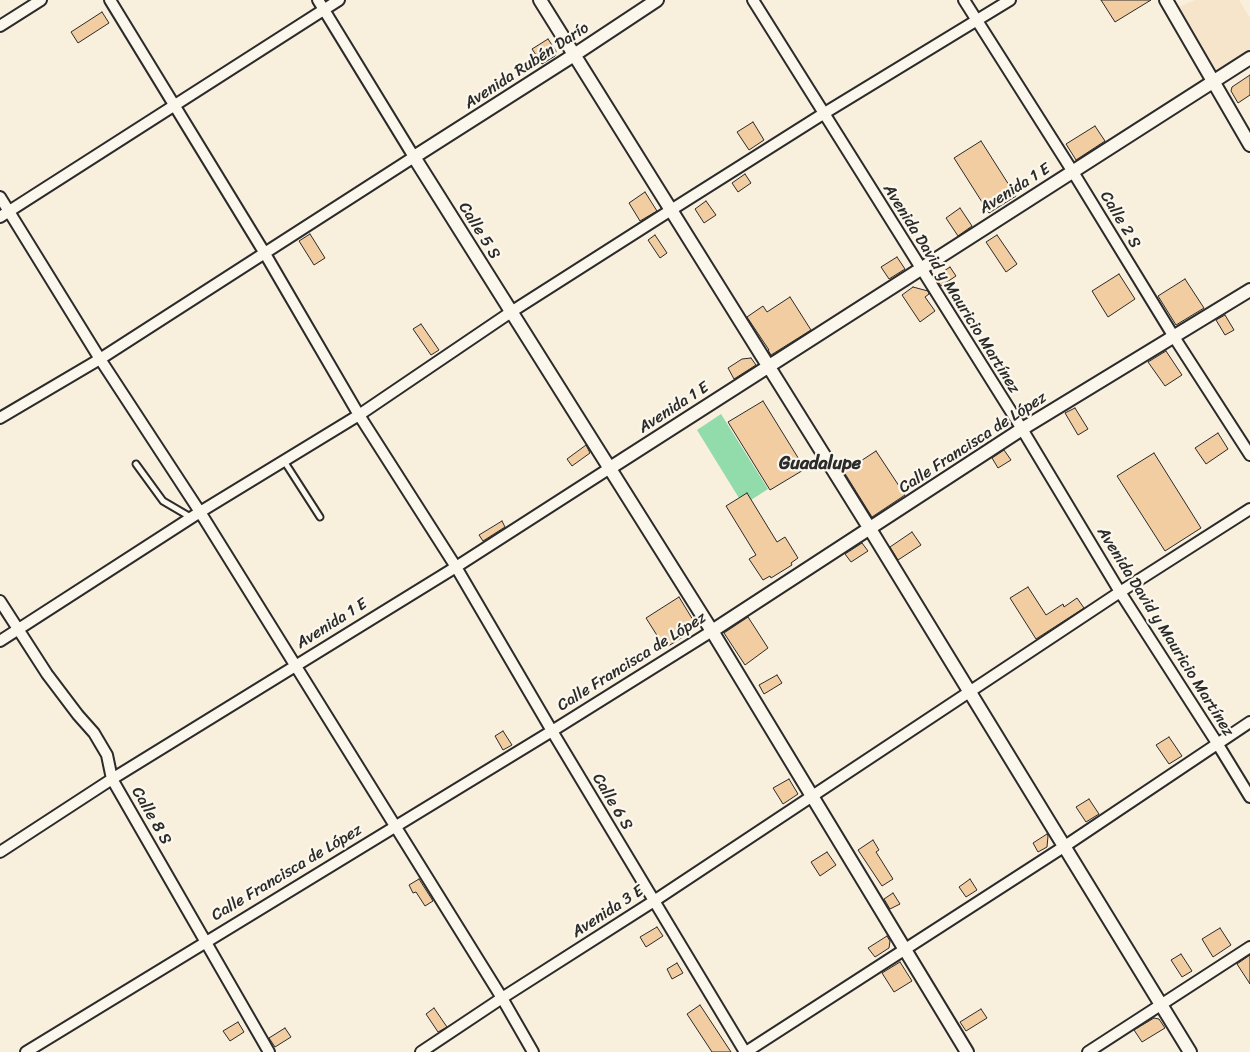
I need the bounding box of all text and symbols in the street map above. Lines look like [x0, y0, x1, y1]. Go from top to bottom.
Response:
street label: Avenida Rubén Darío [461, 19, 593, 113]
street label: Avenida 1 E [976, 160, 1054, 218]
street label: Avenida David y Mauricio Martínez [878, 181, 1024, 397]
street label: Calle 2 S [1096, 188, 1144, 252]
street label: Calle 5 S [454, 199, 504, 263]
street label: Avenida 1 E [635, 378, 713, 438]
street label: Calle Francisca de López [896, 388, 1050, 498]
district label: Guadalupe [779, 453, 861, 475]
street label: Avenida David y Mauricio Martínez [1092, 524, 1238, 740]
street label: Avenida 1 E [293, 595, 371, 653]
street label: Calle Francisca de López [554, 608, 710, 716]
street label: Calle 6 S [588, 770, 636, 834]
street label: Calle 8 S [127, 784, 175, 848]
street label: Calle Francisca de López [208, 820, 366, 926]
street label: Avenida 3 E [569, 882, 647, 942]

